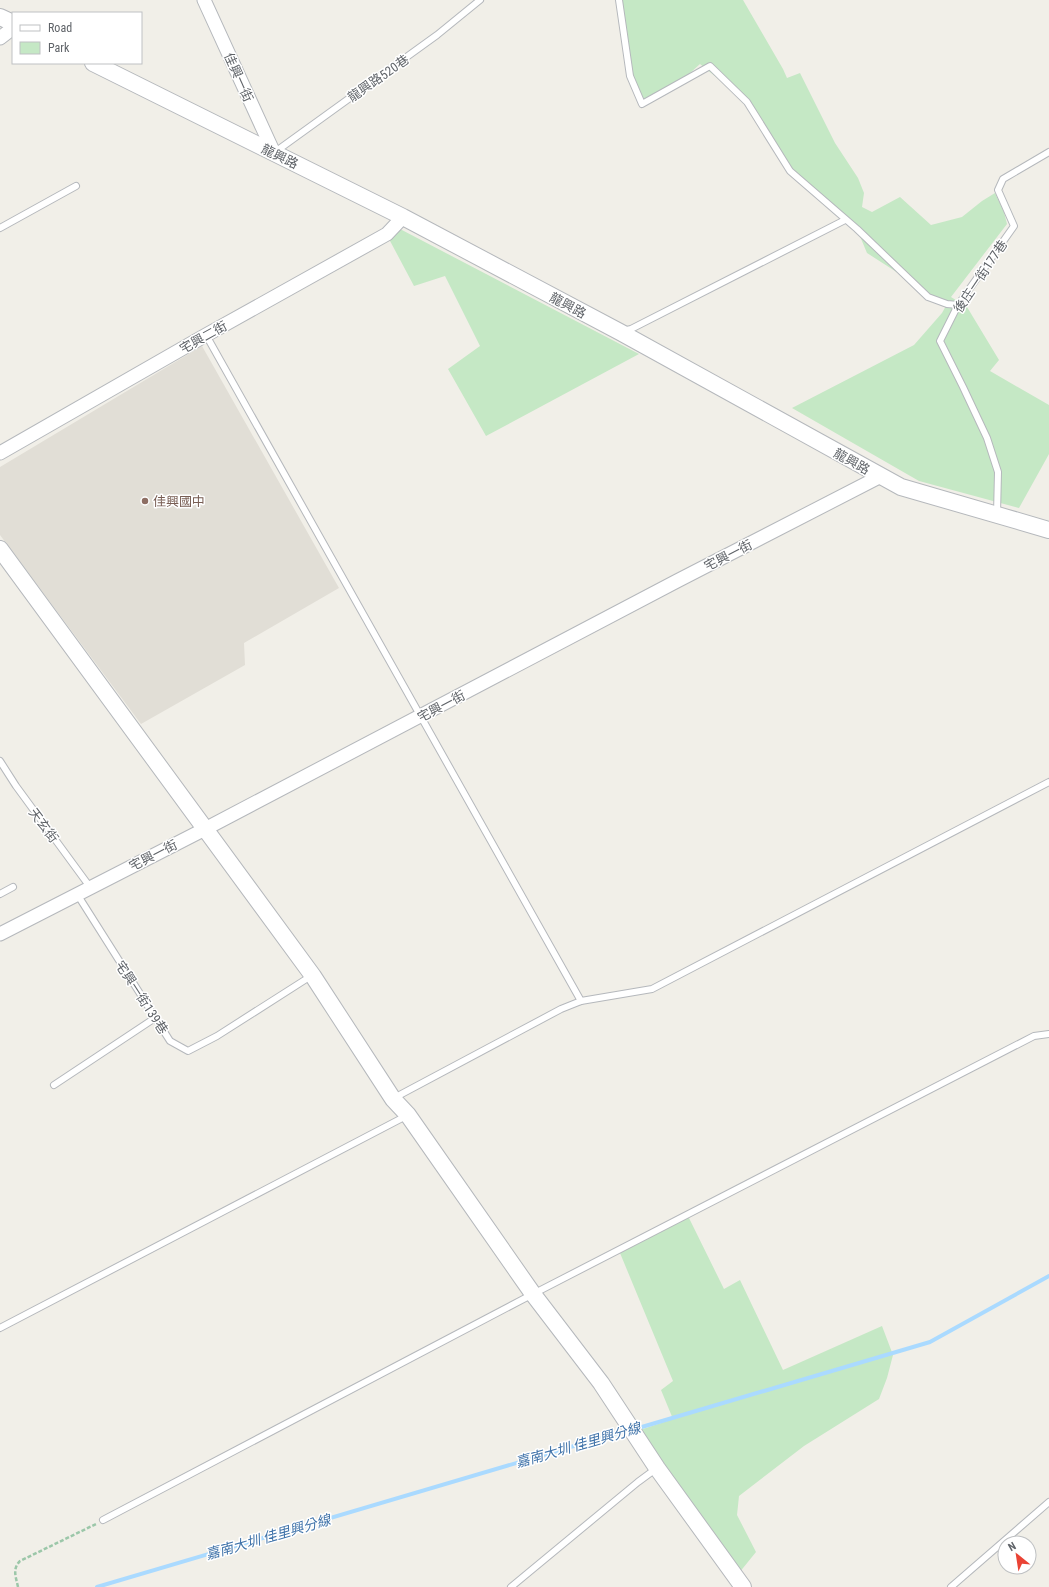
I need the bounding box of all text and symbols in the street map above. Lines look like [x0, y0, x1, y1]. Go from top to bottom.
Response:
legend [12, 12, 142, 64]
text: Road [48, 21, 72, 35]
text: Park [48, 41, 70, 55]
street label: 佳興一街 [221, 50, 256, 104]
street label: 龍興路520巷 [345, 52, 412, 105]
street label: 龍興路 [259, 141, 301, 172]
street label: 後庄一街177巷 [951, 237, 1010, 315]
street label: 龍興路 [547, 290, 589, 321]
street label: 宅興二街 [177, 318, 230, 357]
street label: 龍興路 [831, 445, 872, 477]
place label: 佳興國中 [153, 494, 205, 509]
marker: 佳興國中 [140, 496, 150, 506]
street label: 宅興一街 [702, 537, 755, 574]
street label: 宅興一街 [415, 688, 468, 725]
street label: 天玄街 [26, 805, 61, 845]
street label: 宅興一街 [127, 837, 180, 874]
street label: 宅興一街139巷 [112, 958, 171, 1037]
water label: 嘉南大圳 佳里興分線 [514, 1419, 644, 1470]
water label: 嘉南大圳 佳里興分線 [204, 1511, 334, 1562]
north arrow [997, 1535, 1037, 1575]
text: N [1006, 1539, 1019, 1554]

